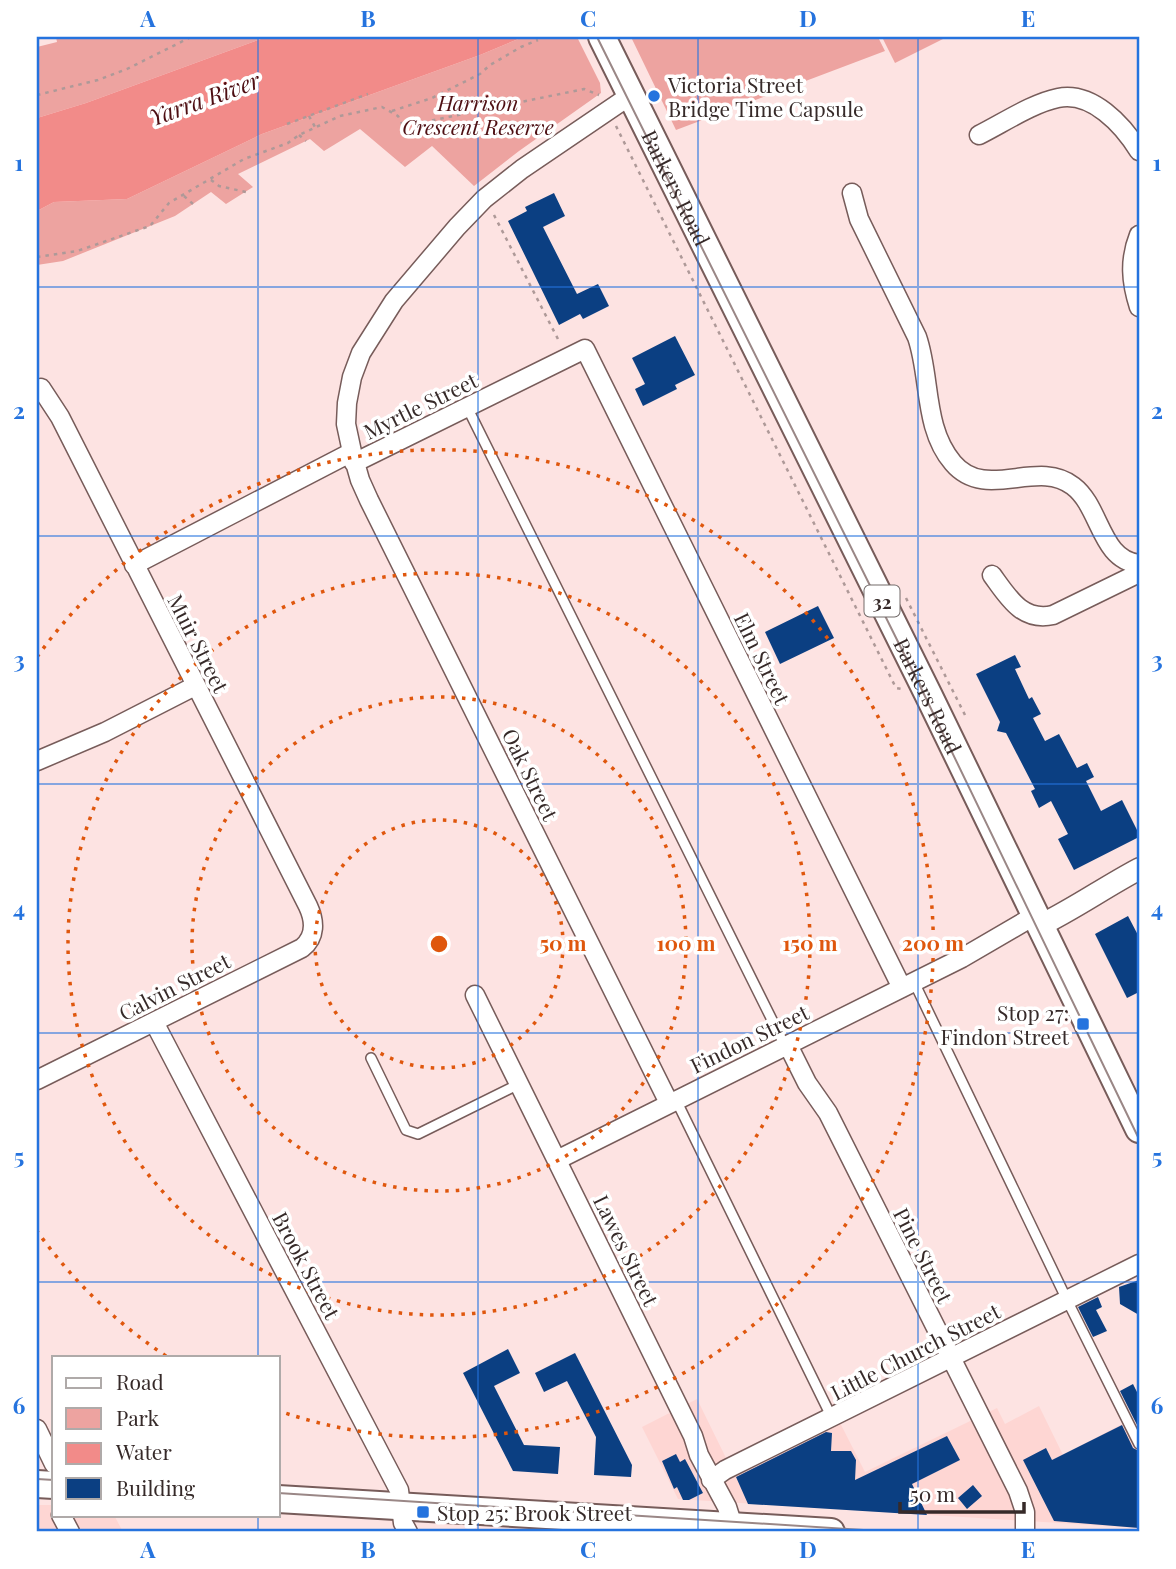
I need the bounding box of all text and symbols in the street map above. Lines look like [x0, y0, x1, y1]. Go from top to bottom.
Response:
text: A [139, 2, 156, 33]
text: B [360, 2, 376, 33]
text: C [580, 2, 596, 33]
text: D [799, 2, 817, 33]
text: E [1021, 2, 1035, 33]
water label: Yarra River [144, 63, 265, 132]
place label: Victoria Street Bridge Time Capsule [667, 70, 864, 122]
park label: Harrison Crescent Reserve [402, 88, 554, 140]
marker: Victoria Street Bridge Time Capsule [646, 88, 662, 104]
street label: Barkers Road [636, 125, 717, 250]
text: 1 [15, 146, 24, 177]
text: 1 [1153, 146, 1162, 177]
street label: Myrtle Street [358, 365, 482, 445]
text: 2 [13, 394, 25, 425]
text: 2 [1151, 394, 1163, 425]
road number: 32 [864, 586, 900, 616]
street label: Muir Street [162, 589, 236, 697]
street label: Elm Street [729, 607, 798, 709]
street label: Barkers Road [888, 633, 969, 758]
text: 3 [13, 643, 25, 674]
text: 3 [1151, 643, 1163, 674]
street label: Oak Street [497, 723, 566, 825]
text: 4 [13, 892, 25, 923]
text: 4 [1151, 892, 1163, 923]
text: 50 m [539, 928, 587, 956]
text: 100 m [656, 928, 716, 956]
text: 150 m [783, 928, 837, 956]
text: 200 m [902, 928, 964, 956]
centre of rings [427, 932, 451, 956]
street label: Calvin Street [114, 946, 235, 1026]
street label: Findon Street [685, 997, 813, 1079]
place label: Stop 27: Findon Street [941, 998, 1070, 1050]
marker: Stop 27: Findon Street [1075, 1016, 1091, 1032]
text: 5 [14, 1140, 24, 1171]
text: 5 [1152, 1140, 1162, 1171]
street label: Lawes Street [588, 1190, 666, 1311]
street label: Pine Street [888, 1203, 960, 1308]
street label: Brook Street [267, 1206, 347, 1324]
street label: Little Church Street [826, 1296, 1005, 1406]
legend [52, 1356, 280, 1516]
text: Road [116, 1367, 164, 1395]
text: 6 [13, 1389, 26, 1420]
text: 6 [1151, 1389, 1164, 1420]
text: Park [116, 1403, 160, 1431]
text: Water [115, 1437, 172, 1465]
scale bar [900, 1471, 1024, 1515]
text: Building [116, 1473, 195, 1501]
text: 50 m [910, 1479, 956, 1507]
place label: Stop 25: Brook Street [437, 1498, 632, 1526]
marker: Stop 25: Brook Street [415, 1504, 431, 1520]
text: A [139, 1533, 156, 1564]
text: B [360, 1533, 376, 1564]
text: C [580, 1533, 596, 1564]
text: D [799, 1533, 817, 1564]
text: E [1021, 1533, 1035, 1564]

